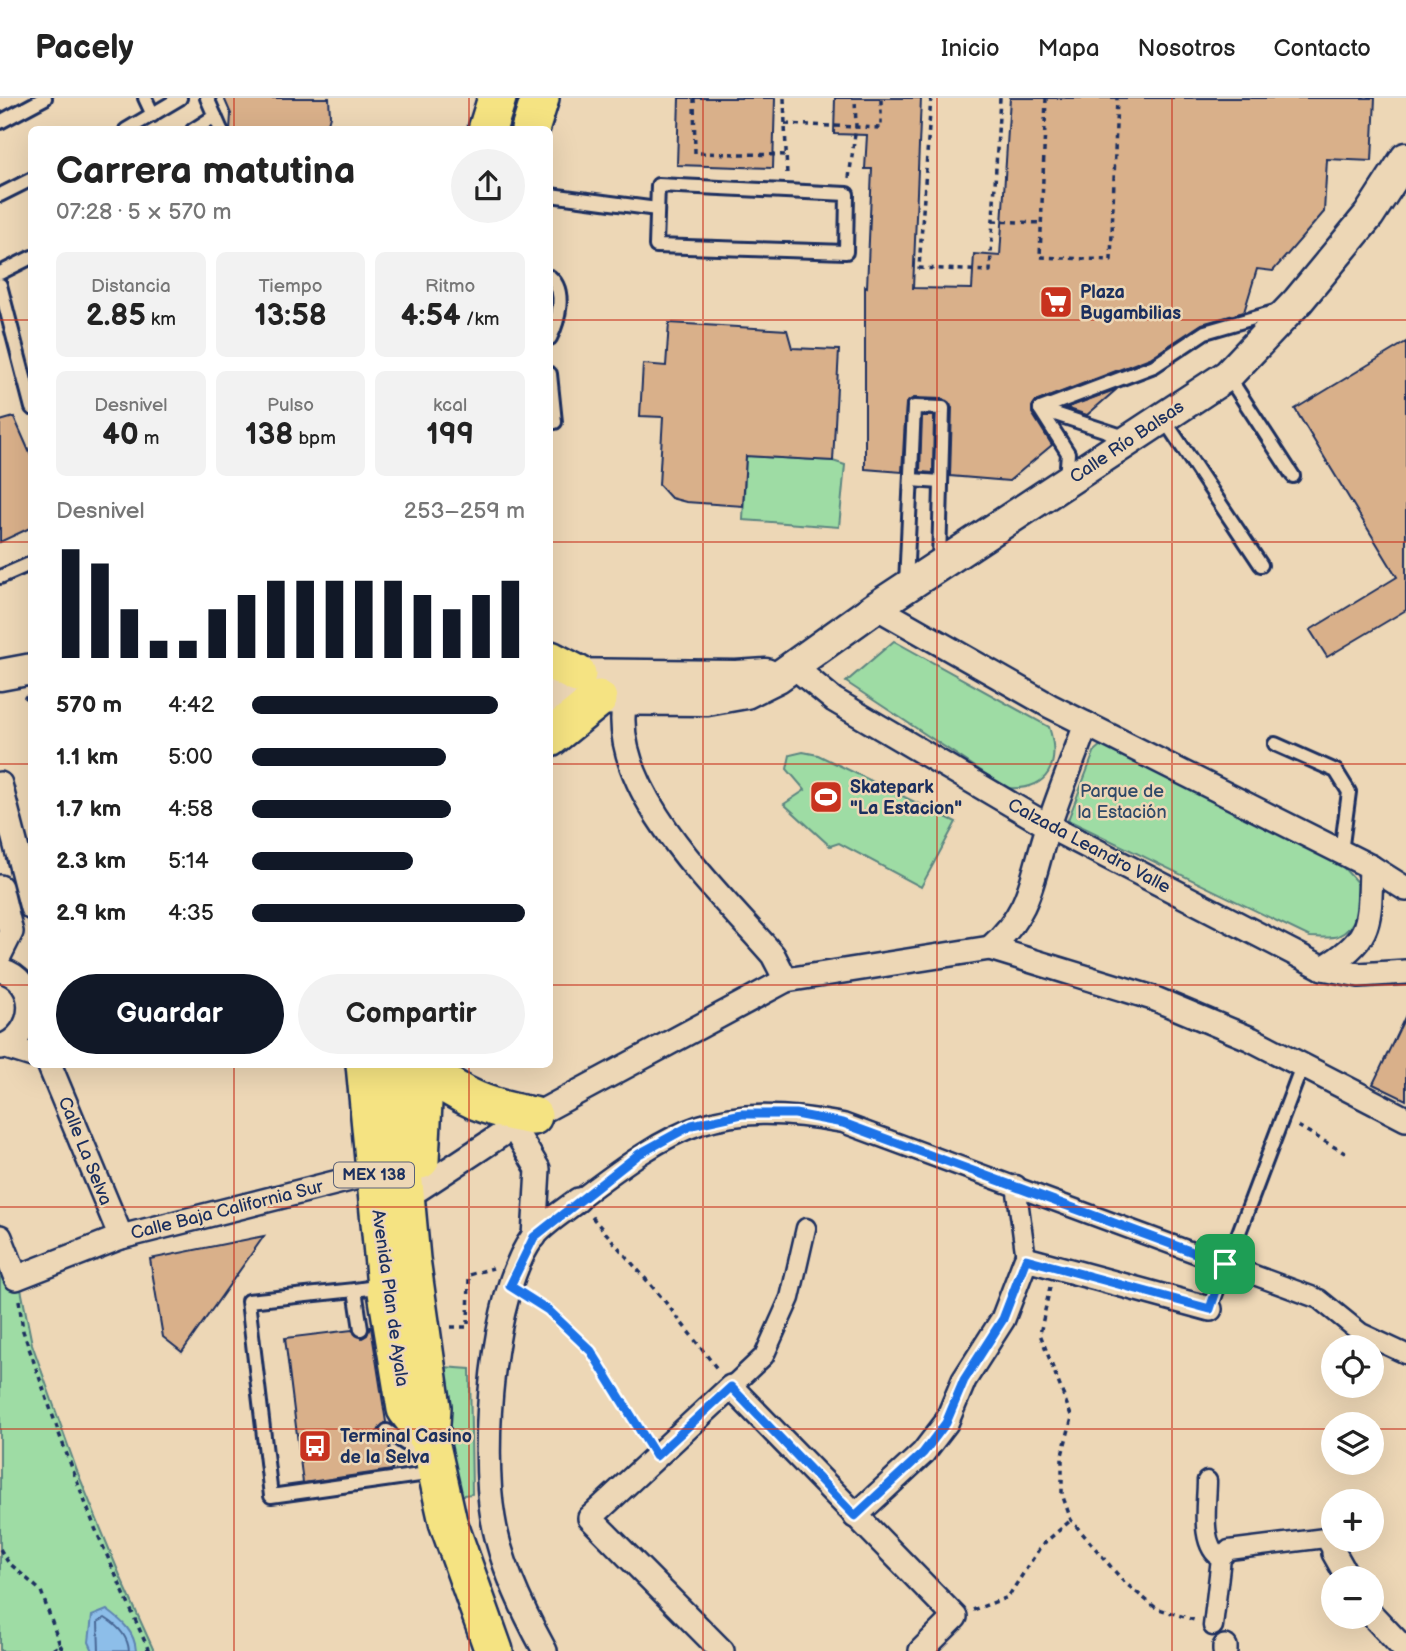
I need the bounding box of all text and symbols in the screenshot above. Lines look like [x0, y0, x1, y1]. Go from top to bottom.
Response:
text: Pacely [35, 28, 134, 68]
text: Inicio [941, 34, 1000, 63]
text: Mapa [1038, 34, 1100, 63]
text: Nosotros [1138, 34, 1235, 63]
text: Contacto [1273, 34, 1371, 63]
text: Carrera matutina [56, 149, 356, 194]
button: share [451, 149, 525, 223]
text: 07:28 · 5 × 570 m [56, 198, 232, 226]
text: Distancia [91, 275, 171, 298]
text: Tiempo [259, 275, 322, 298]
text: Ritmo [425, 275, 475, 298]
place label: Plaza Bugambilias [1080, 282, 1181, 324]
supermarket icon: Plaza Bugambilias [1037, 283, 1075, 321]
text: 2.85 [86, 298, 146, 334]
text: 13:58 [254, 298, 327, 334]
text: 4:54 [401, 298, 461, 334]
text: km [146, 308, 176, 331]
text: /km [461, 308, 499, 331]
text: Desnivel [94, 394, 167, 417]
text: Pulso [267, 394, 314, 417]
text: kcal [433, 394, 467, 417]
street label: Calle Río Balsas [1066, 396, 1188, 488]
text: 40 [102, 417, 139, 453]
text: 138 [245, 417, 293, 453]
text: 199 [426, 417, 474, 453]
text: m [139, 427, 159, 450]
text: bpm [293, 427, 336, 450]
text: Desnivel [56, 497, 145, 525]
text: 253–259 m [404, 497, 525, 525]
text: 570 m [56, 691, 122, 719]
text: 4:42 [168, 691, 214, 719]
text: 1.1 km [56, 743, 118, 771]
text: 5:00 [168, 743, 213, 771]
place label: Skatepark "La Estacion" [850, 777, 962, 819]
sports icon: Skatepark "La Estacion" [807, 778, 845, 816]
park label: Parque de la Estación [1077, 781, 1167, 823]
street label: Calzada Leandro Valle [1004, 794, 1174, 898]
text: 1.7 km [56, 795, 121, 823]
text: 4:58 [168, 795, 213, 823]
text: 2.3 km [56, 847, 126, 875]
text: 5:14 [168, 847, 209, 875]
text: 2.9 km [56, 899, 126, 927]
text: 4:35 [168, 899, 214, 927]
button: Guardar [56, 974, 284, 1054]
button: Compartir [298, 974, 525, 1054]
street label: Calle La Selva [54, 1094, 116, 1208]
road number: MEX 138 [334, 1162, 414, 1188]
street label: Calle Baja California Sur [129, 1176, 326, 1244]
street label: Avenida Plan de Ayala [367, 1208, 413, 1388]
pin [1195, 1234, 1255, 1294]
icon: arrive [1206, 1245, 1244, 1283]
map controls [1321, 1335, 1384, 1629]
button: locate [1321, 1335, 1384, 1398]
button: layers [1321, 1412, 1384, 1475]
place label: Terminal Casino de la Selva [340, 1426, 472, 1468]
bus stop icon: Terminal Casino de la Selva [296, 1427, 334, 1465]
button: + [1321, 1489, 1384, 1552]
button: − [1321, 1566, 1384, 1629]

